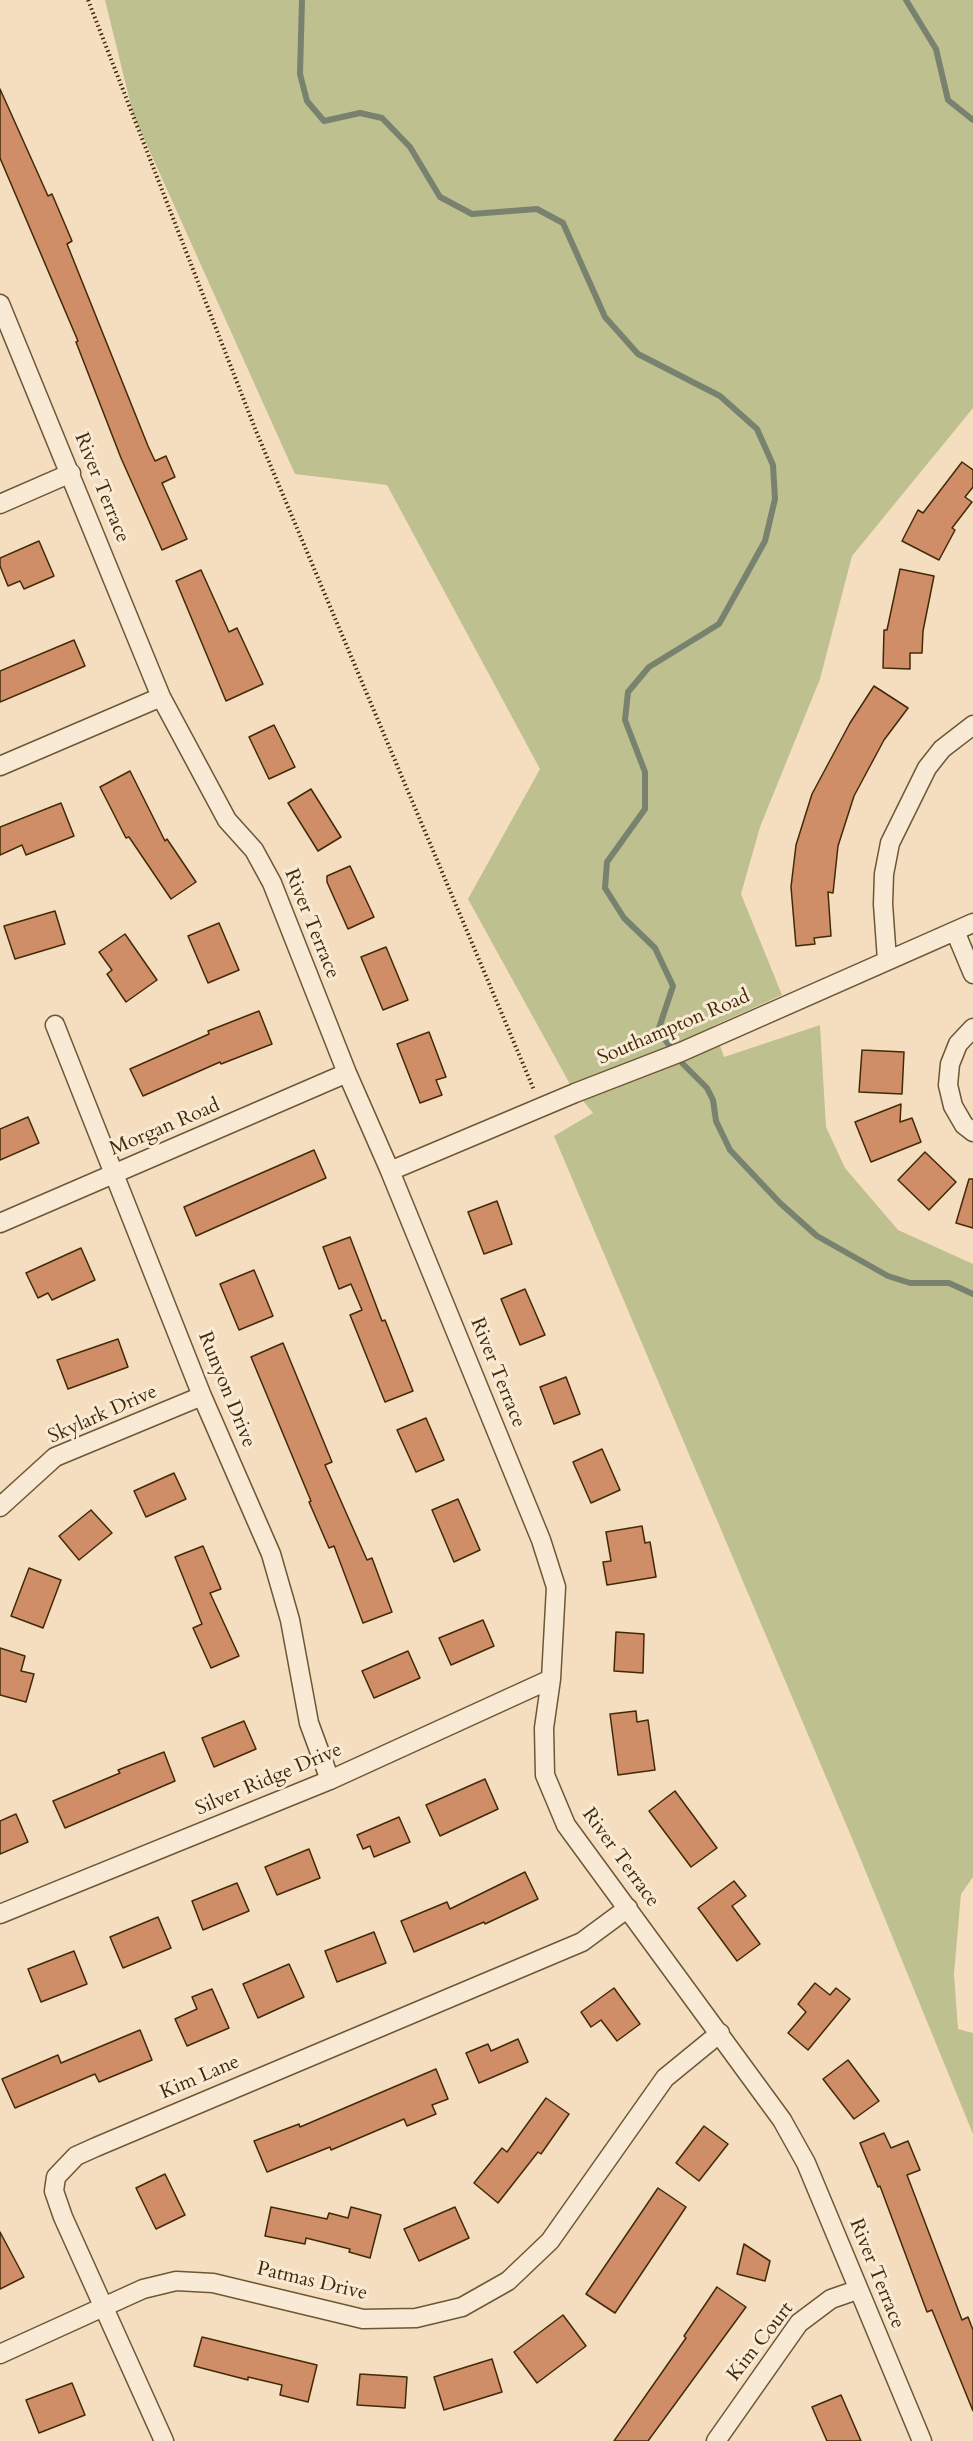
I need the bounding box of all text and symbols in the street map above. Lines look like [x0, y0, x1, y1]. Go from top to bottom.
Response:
street label: River Terrace [68, 429, 134, 547]
street label: River Terrace [278, 865, 344, 983]
street label: Southampton Road [594, 985, 754, 1071]
street label: Morgan Road [106, 1094, 224, 1162]
street label: River Terrace [464, 1314, 530, 1432]
street label: Runyon Drive [192, 1329, 260, 1451]
street label: Skylark Drive [45, 1380, 161, 1450]
street label: Silver Ridge Drive [192, 1738, 346, 1822]
street label: River Terrace [576, 1804, 664, 1912]
street label: Kim Lane [157, 2051, 243, 2105]
street label: River Terrace [843, 2215, 909, 2333]
street label: Patmas Drive [254, 2258, 370, 2306]
street label: Kim Court [723, 2298, 799, 2386]

